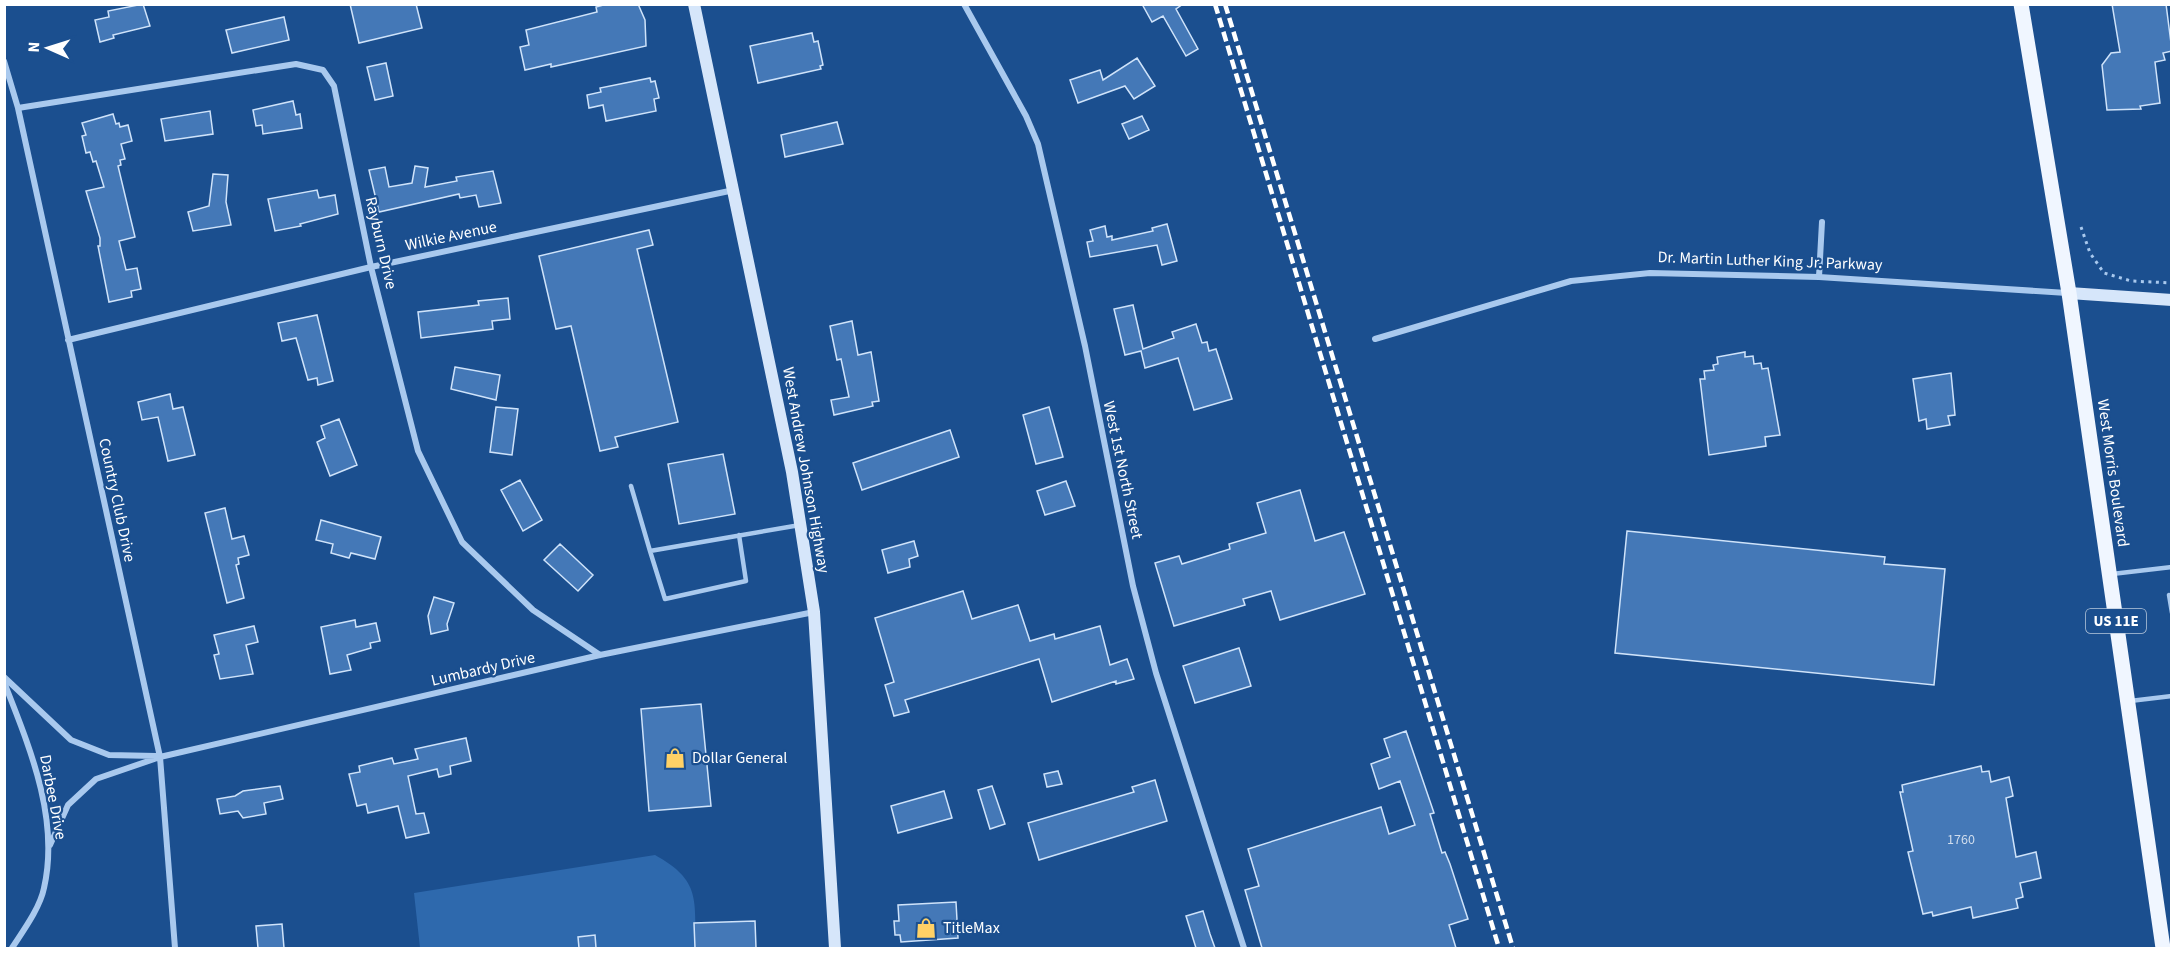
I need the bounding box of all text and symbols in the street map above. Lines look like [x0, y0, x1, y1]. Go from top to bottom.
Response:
north arrow [18, 18, 78, 78]
text: N [23, 41, 45, 53]
street label: Rayburn Drive [360, 195, 402, 291]
street label: Wilkie Avenue [403, 216, 499, 256]
street label: Dr. Martin Luther King Jr. Parkway [1657, 246, 1883, 276]
street label: West Andrew Johnson Highway [777, 365, 835, 575]
street label: West Morris Boulevard [2092, 398, 2134, 548]
street label: West 1st North Street [1098, 399, 1148, 542]
street label: Country Club Drive [93, 436, 141, 564]
road number: US 11E [2086, 609, 2146, 633]
street label: Lumbardy Drive [429, 646, 537, 692]
shop icon: Dollar General [663, 746, 687, 770]
place label: Dollar General [692, 747, 787, 769]
street label: Darbee Drive [34, 753, 72, 841]
house number: 1760 [1947, 830, 1975, 850]
shop icon: TitleMax [914, 916, 938, 940]
place label: TitleMax [943, 917, 1000, 939]

